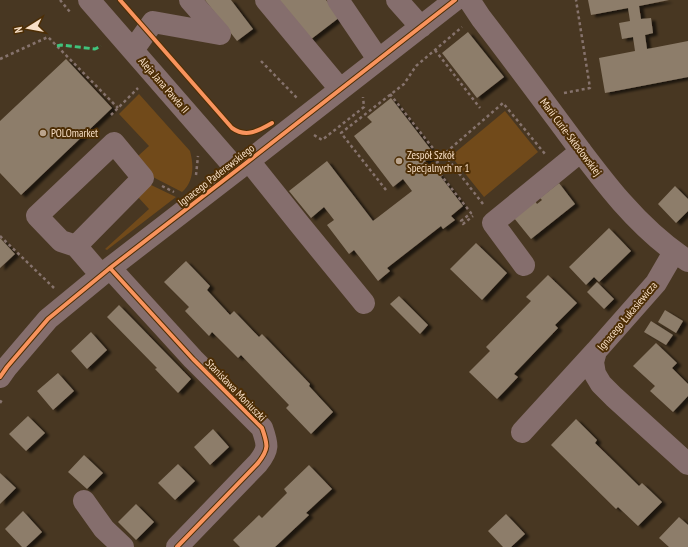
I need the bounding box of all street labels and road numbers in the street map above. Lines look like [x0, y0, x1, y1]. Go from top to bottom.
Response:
street label: Aleja Jana Pawła II [136, 54, 192, 116]
street label: Marii Curie-Skłodowskiej [537, 95, 605, 179]
street label: Ignacego Paderewskiego [175, 141, 257, 209]
street label: Ignacego Łukasiewicza [594, 279, 660, 353]
street label: Stanisława Moniuszki [203, 356, 269, 424]

